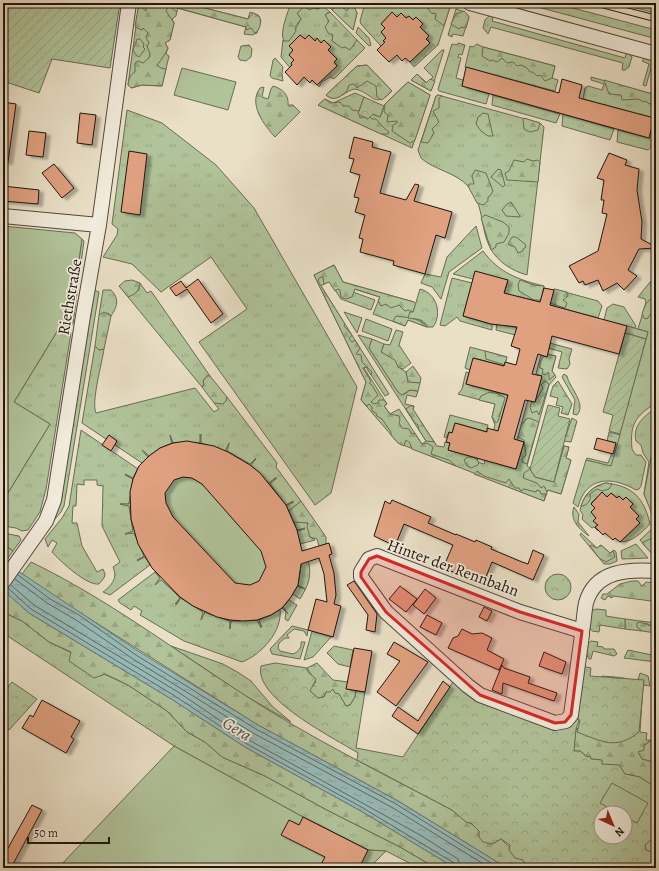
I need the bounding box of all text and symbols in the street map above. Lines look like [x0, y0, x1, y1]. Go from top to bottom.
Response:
street label: Riethstraße [52, 257, 88, 337]
street label: Hinter der Rennbahn [384, 534, 522, 602]
water label: Gera [218, 711, 256, 747]
north arrow [593, 805, 633, 845]
scale bar [28, 819, 109, 845]
text: N [612, 824, 628, 840]
text: 50 m [34, 825, 58, 841]

